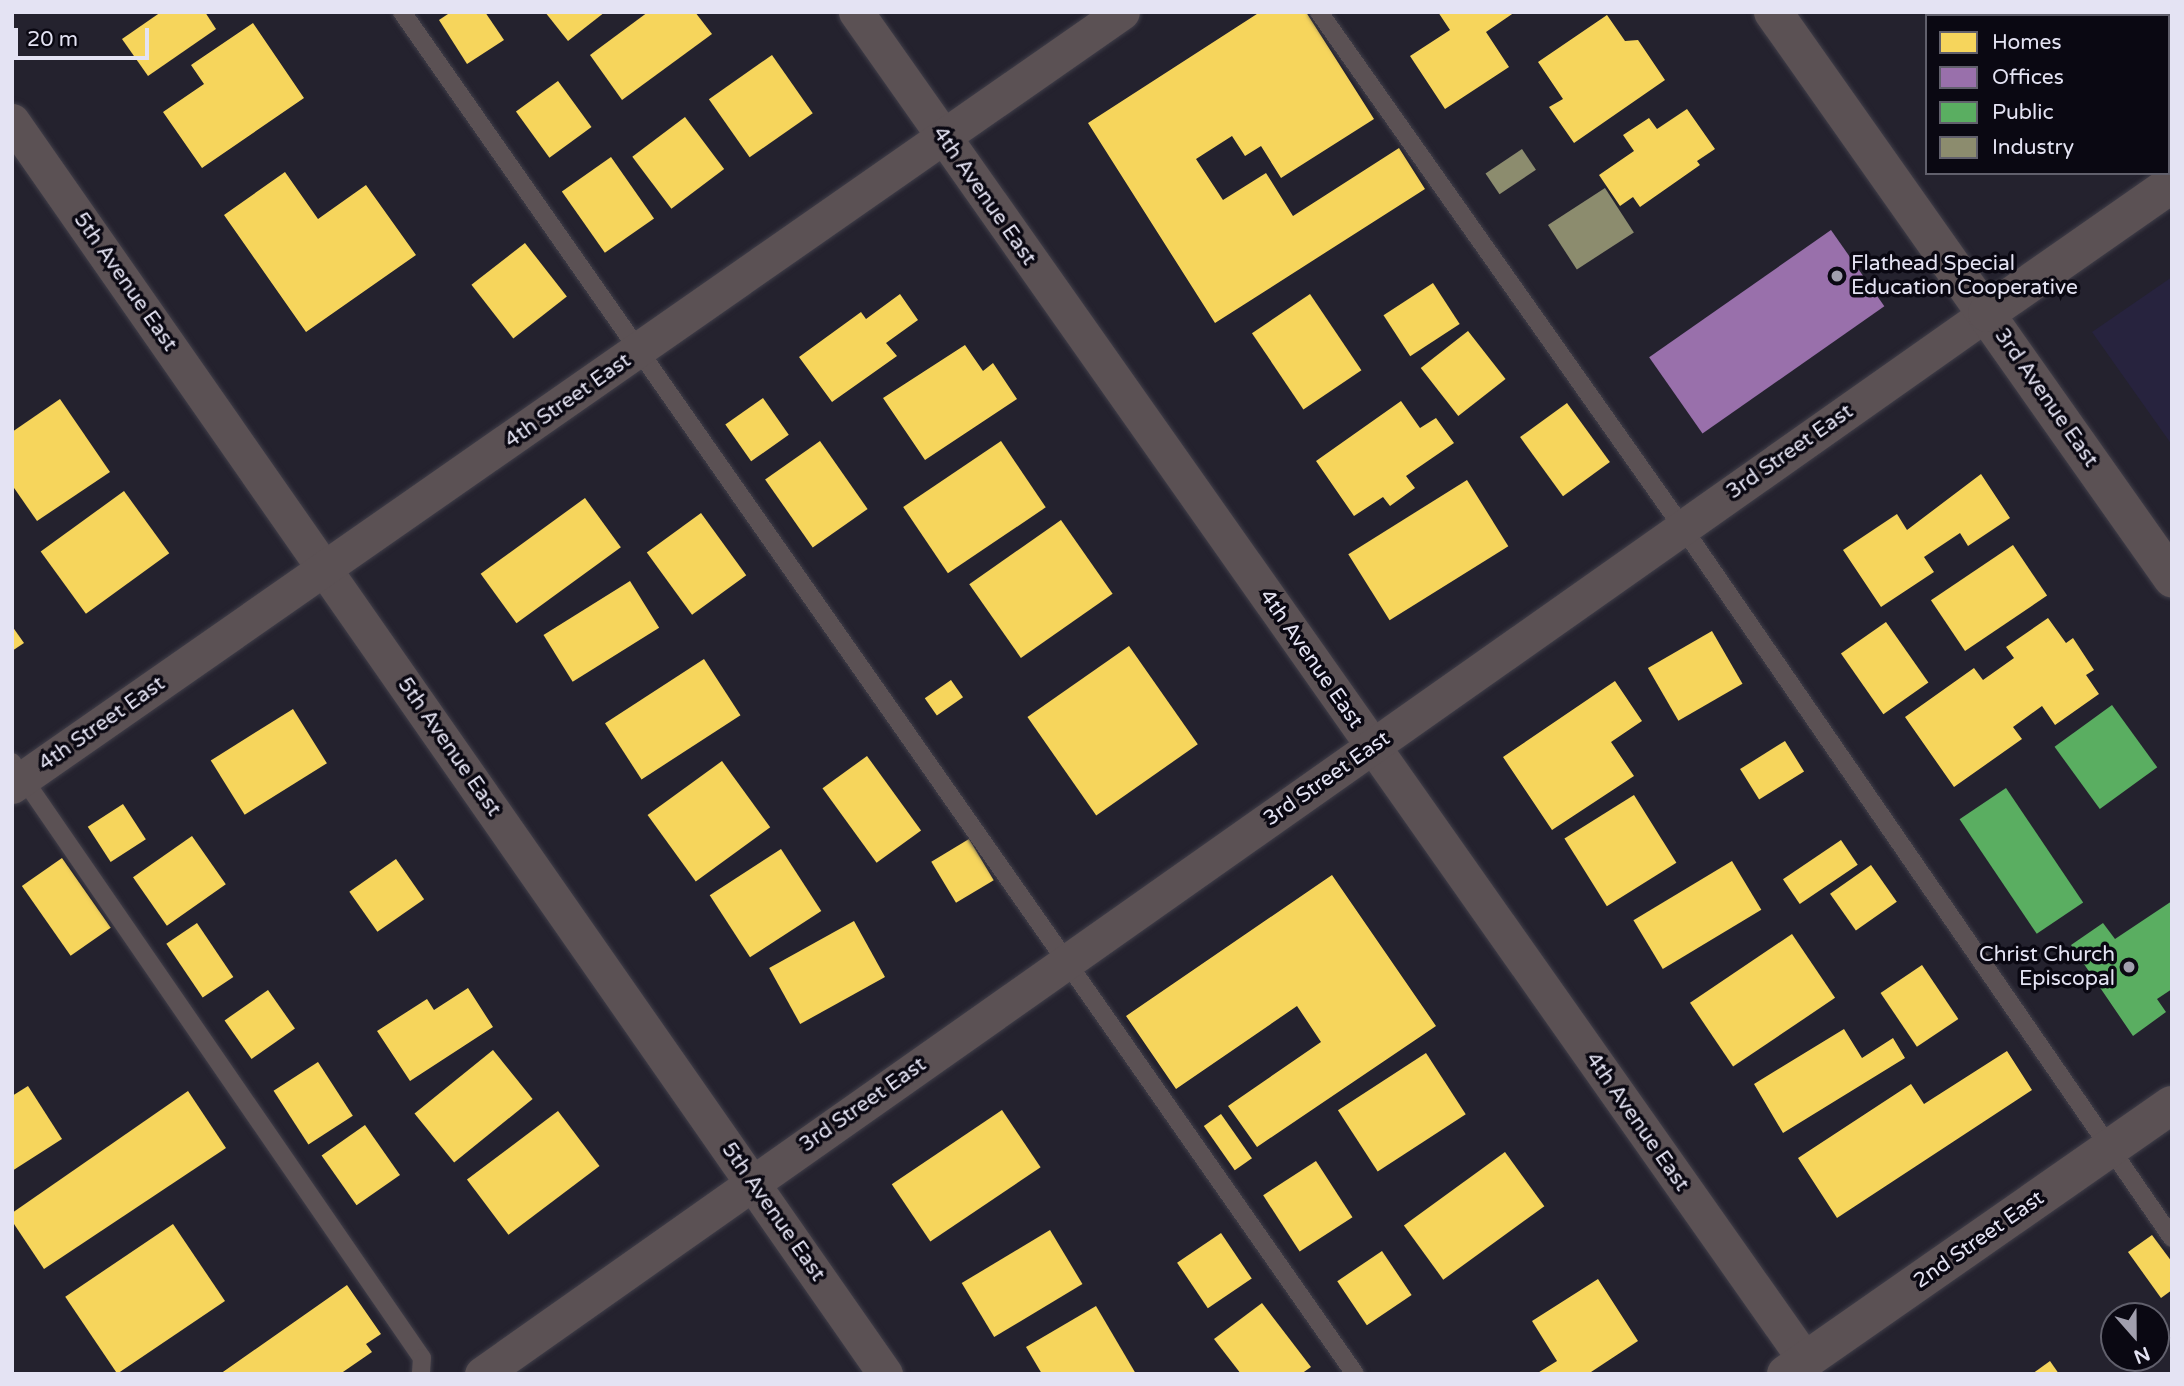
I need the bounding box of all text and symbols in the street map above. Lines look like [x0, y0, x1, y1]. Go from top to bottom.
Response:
scale bar [18, 14, 152, 58]
legend [1925, 14, 2170, 175]
text: 20 m [27, 27, 78, 52]
text: Homes [1992, 30, 2062, 55]
text: Offices [1992, 65, 2064, 90]
text: Public [1992, 100, 2054, 125]
street label: 4th Avenue East [927, 122, 1041, 270]
text: Industry [1992, 135, 2074, 160]
street label: 5th Avenue East [68, 208, 182, 356]
place label: Flathead Special Education Cooperative [1851, 251, 2078, 301]
marker: Flathead Special Education Cooperative [1829, 268, 1845, 284]
street label: 3rd Avenue East [1989, 324, 2103, 472]
street label: 4th Street East [500, 348, 636, 454]
street label: 3rd Street East [1722, 399, 1858, 505]
street label: 4th Avenue East [1254, 585, 1368, 733]
street label: 4th Street East [34, 671, 170, 777]
street label: 5th Avenue East [392, 673, 506, 821]
street label: 3rd Street East [1259, 726, 1395, 832]
place label: Christ Church Episcopal [1979, 942, 2115, 992]
marker: Christ Church Episcopal [2121, 959, 2137, 975]
street label: 4th Avenue East [1580, 1048, 1694, 1196]
street label: 3rd Street East [795, 1052, 931, 1158]
street label: 5th Avenue East [716, 1138, 830, 1286]
street label: 2nd Street East [1909, 1186, 2049, 1294]
north arrow [2100, 1302, 2170, 1372]
text: N [2131, 1342, 2153, 1368]

